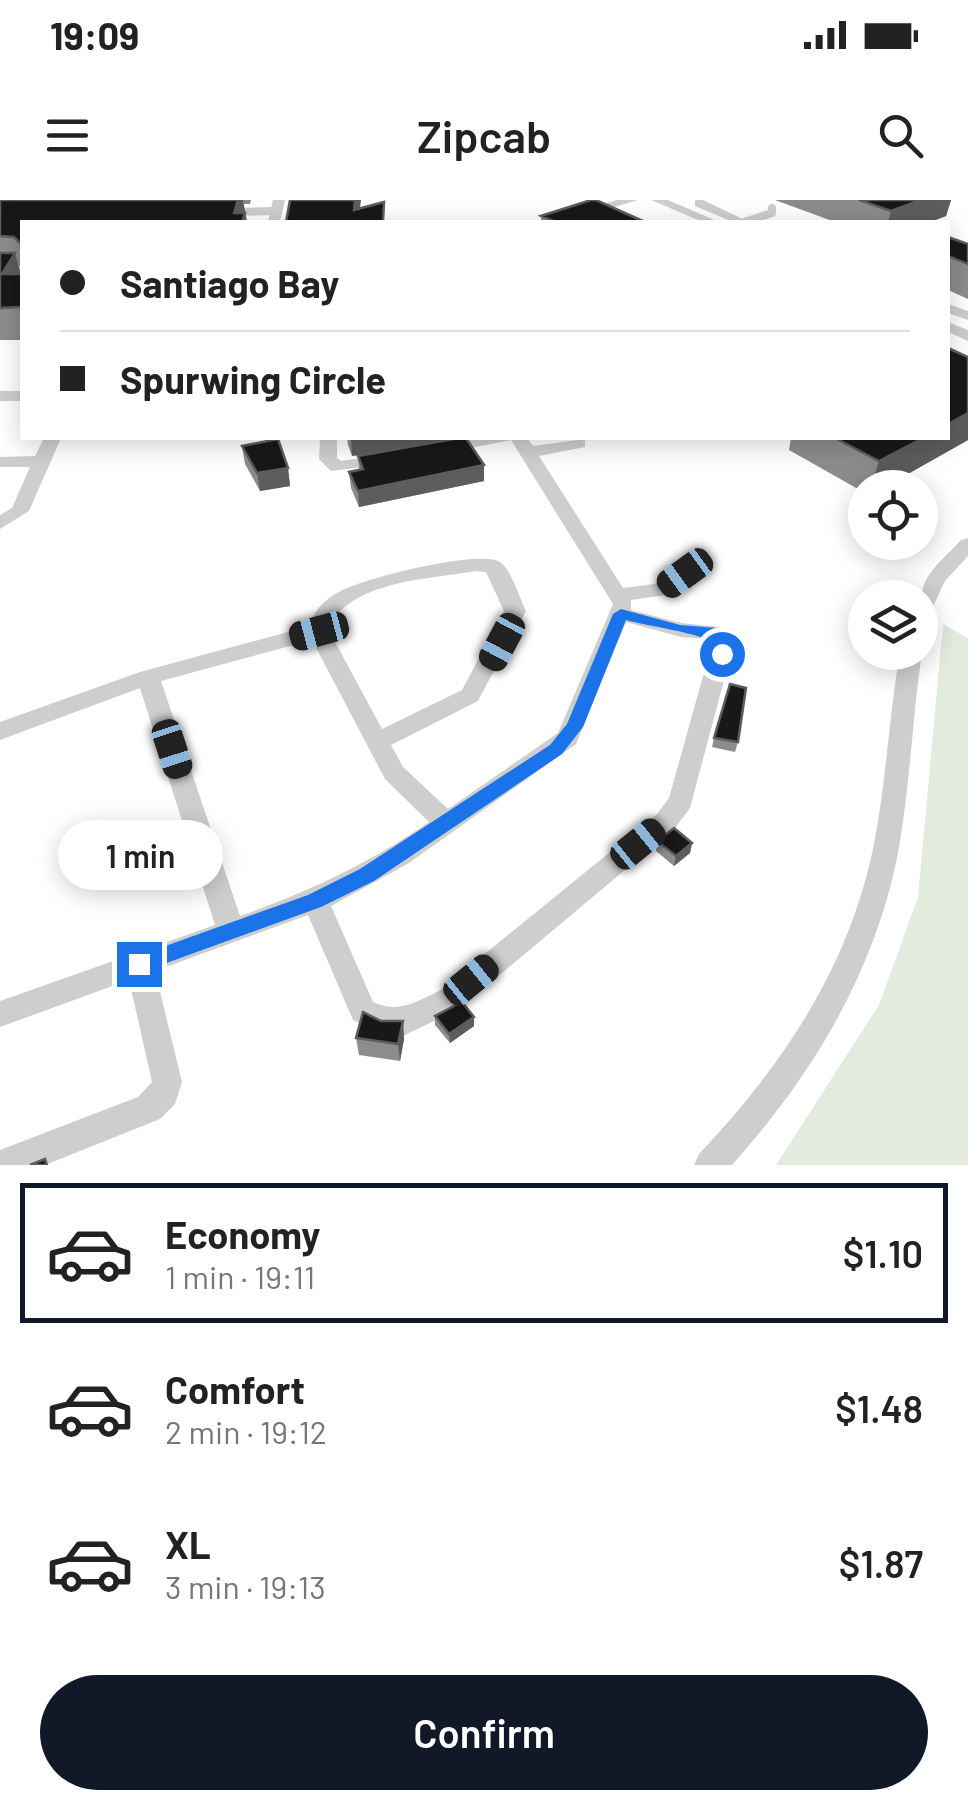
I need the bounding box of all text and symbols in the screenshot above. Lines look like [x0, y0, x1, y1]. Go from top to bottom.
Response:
text: 19:09 [50, 12, 139, 58]
icon: menu [40, 108, 95, 163]
text: Zipcab [417, 108, 551, 162]
icon: search [873, 108, 928, 163]
text: Santiago Bay [120, 260, 339, 306]
text: Spurwing Circle [120, 356, 386, 402]
map controls [848, 470, 938, 670]
button: locate [848, 470, 938, 560]
car [652, 543, 718, 603]
button: layers [848, 580, 938, 670]
car [475, 608, 529, 676]
car [286, 609, 352, 653]
route start [700, 632, 745, 677]
car [148, 716, 196, 782]
car [605, 813, 671, 875]
callout: 1 min [56, 819, 222, 889]
text: 1 min [106, 836, 175, 874]
route end [117, 942, 162, 987]
car [438, 949, 504, 1011]
icon: car [45, 1208, 135, 1298]
text: Economy [165, 1211, 320, 1257]
text: $1.10 [843, 1230, 923, 1276]
text: 1 min · 19:11 [165, 1257, 315, 1295]
icon: car [45, 1363, 135, 1453]
text: Comfort [165, 1366, 305, 1412]
text: $1.48 [835, 1385, 923, 1431]
text: 2 min · 19:12 [165, 1412, 327, 1450]
icon: car [45, 1518, 135, 1608]
text: XL [165, 1521, 211, 1567]
text: $1.87 [839, 1540, 923, 1586]
text: 3 min · 19:13 [165, 1567, 326, 1605]
button: Confirm [40, 1675, 928, 1790]

